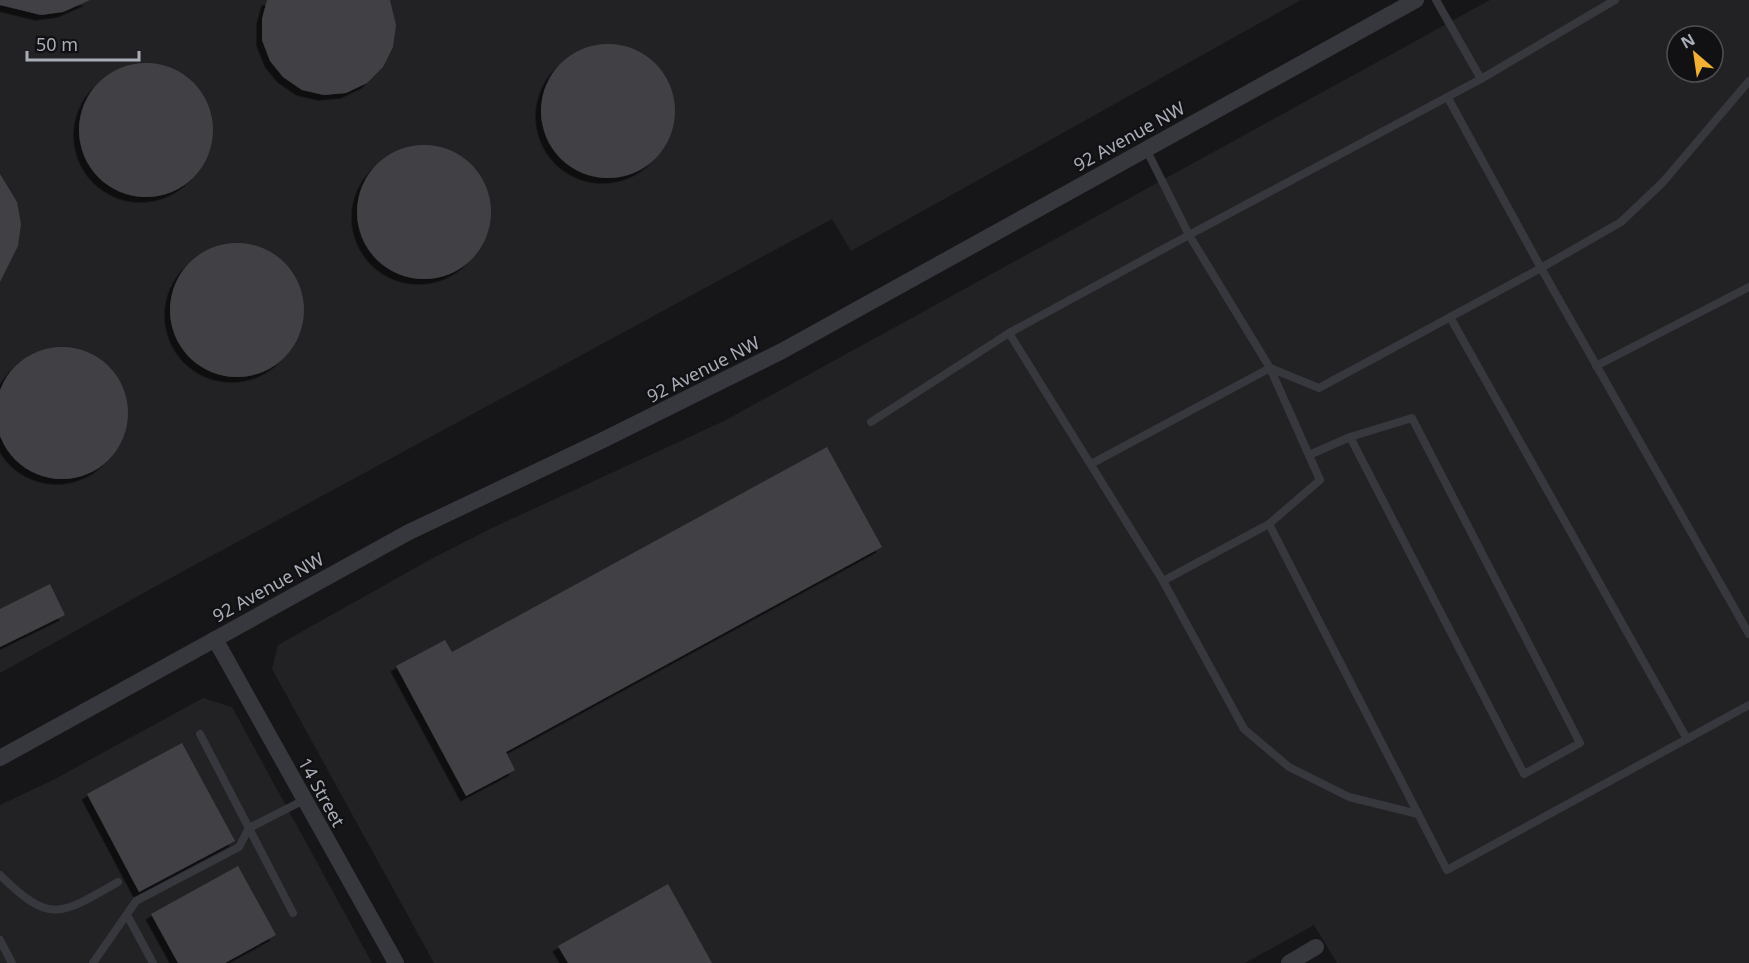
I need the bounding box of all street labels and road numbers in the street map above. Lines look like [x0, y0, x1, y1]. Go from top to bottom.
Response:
street label: 92 Avenue NW [1069, 95, 1189, 176]
street label: 92 Avenue NW [642, 330, 764, 408]
street label: 92 Avenue NW [208, 546, 328, 627]
street label: 14 Street [293, 753, 351, 831]

